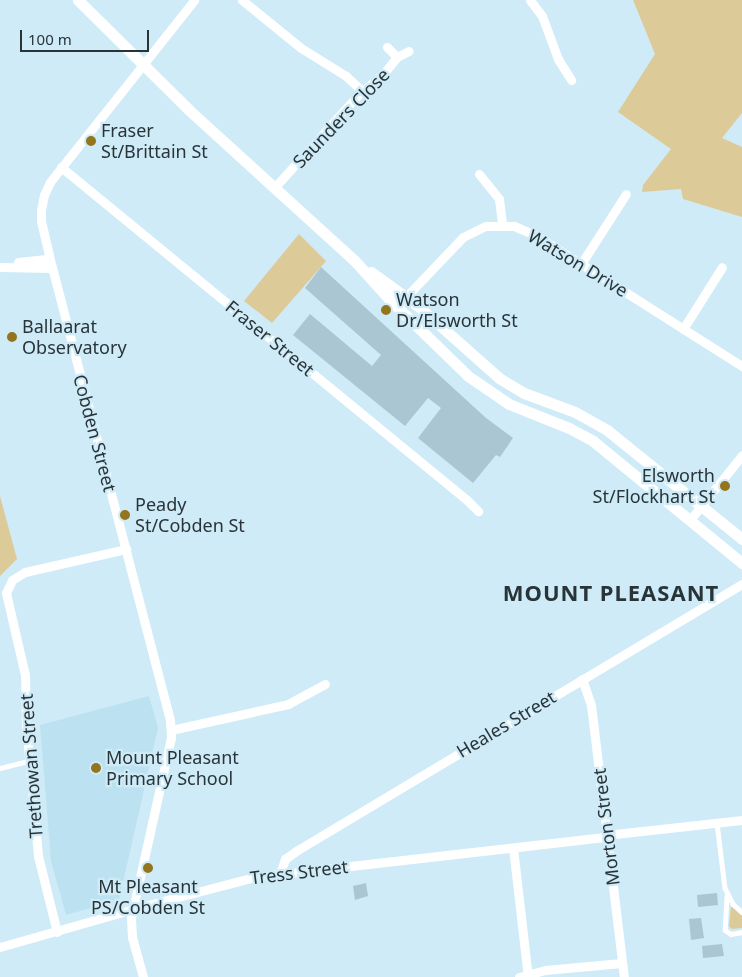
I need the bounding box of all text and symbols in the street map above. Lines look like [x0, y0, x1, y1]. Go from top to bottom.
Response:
scale bar [22, 20, 151, 52]
text: 100 m [28, 29, 72, 49]
street label: Saunders Close [288, 64, 394, 172]
place label: Fraser St/Brittain St [101, 120, 208, 162]
marker: Fraser St/Brittain St [85, 135, 97, 147]
street label: Watson Drive [524, 225, 632, 301]
place label: Watson Dr/Elsworth St [396, 289, 518, 332]
street label: Fraser Street [221, 296, 319, 380]
marker: Watson Dr/Elsworth St [380, 304, 392, 316]
place label: Ballaarat Observatory [22, 316, 127, 358]
marker: Ballaarat Observatory [6, 331, 18, 343]
street label: Cobden Street [69, 372, 121, 494]
place label: Elsworth St/Flockhart St [593, 465, 715, 508]
marker: Elsworth St/Flockhart St [719, 480, 731, 492]
place label: Peady St/Cobden St [135, 494, 245, 536]
marker: Peady St/Cobden St [119, 509, 131, 521]
district label: MOUNT PLEASANT [501, 580, 721, 606]
street label: Heales Street [452, 686, 560, 762]
street label: Trethowan Street [15, 693, 47, 839]
place label: Mount Pleasant Primary School [106, 747, 239, 790]
marker: Mount Pleasant Primary School [90, 762, 102, 774]
street label: Morton Street [588, 767, 624, 887]
street label: Tress Street [249, 855, 349, 889]
marker: Mt Pleasant PS/Cobden St [142, 862, 154, 874]
place label: Mt Pleasant PS/Cobden St [91, 876, 205, 919]

